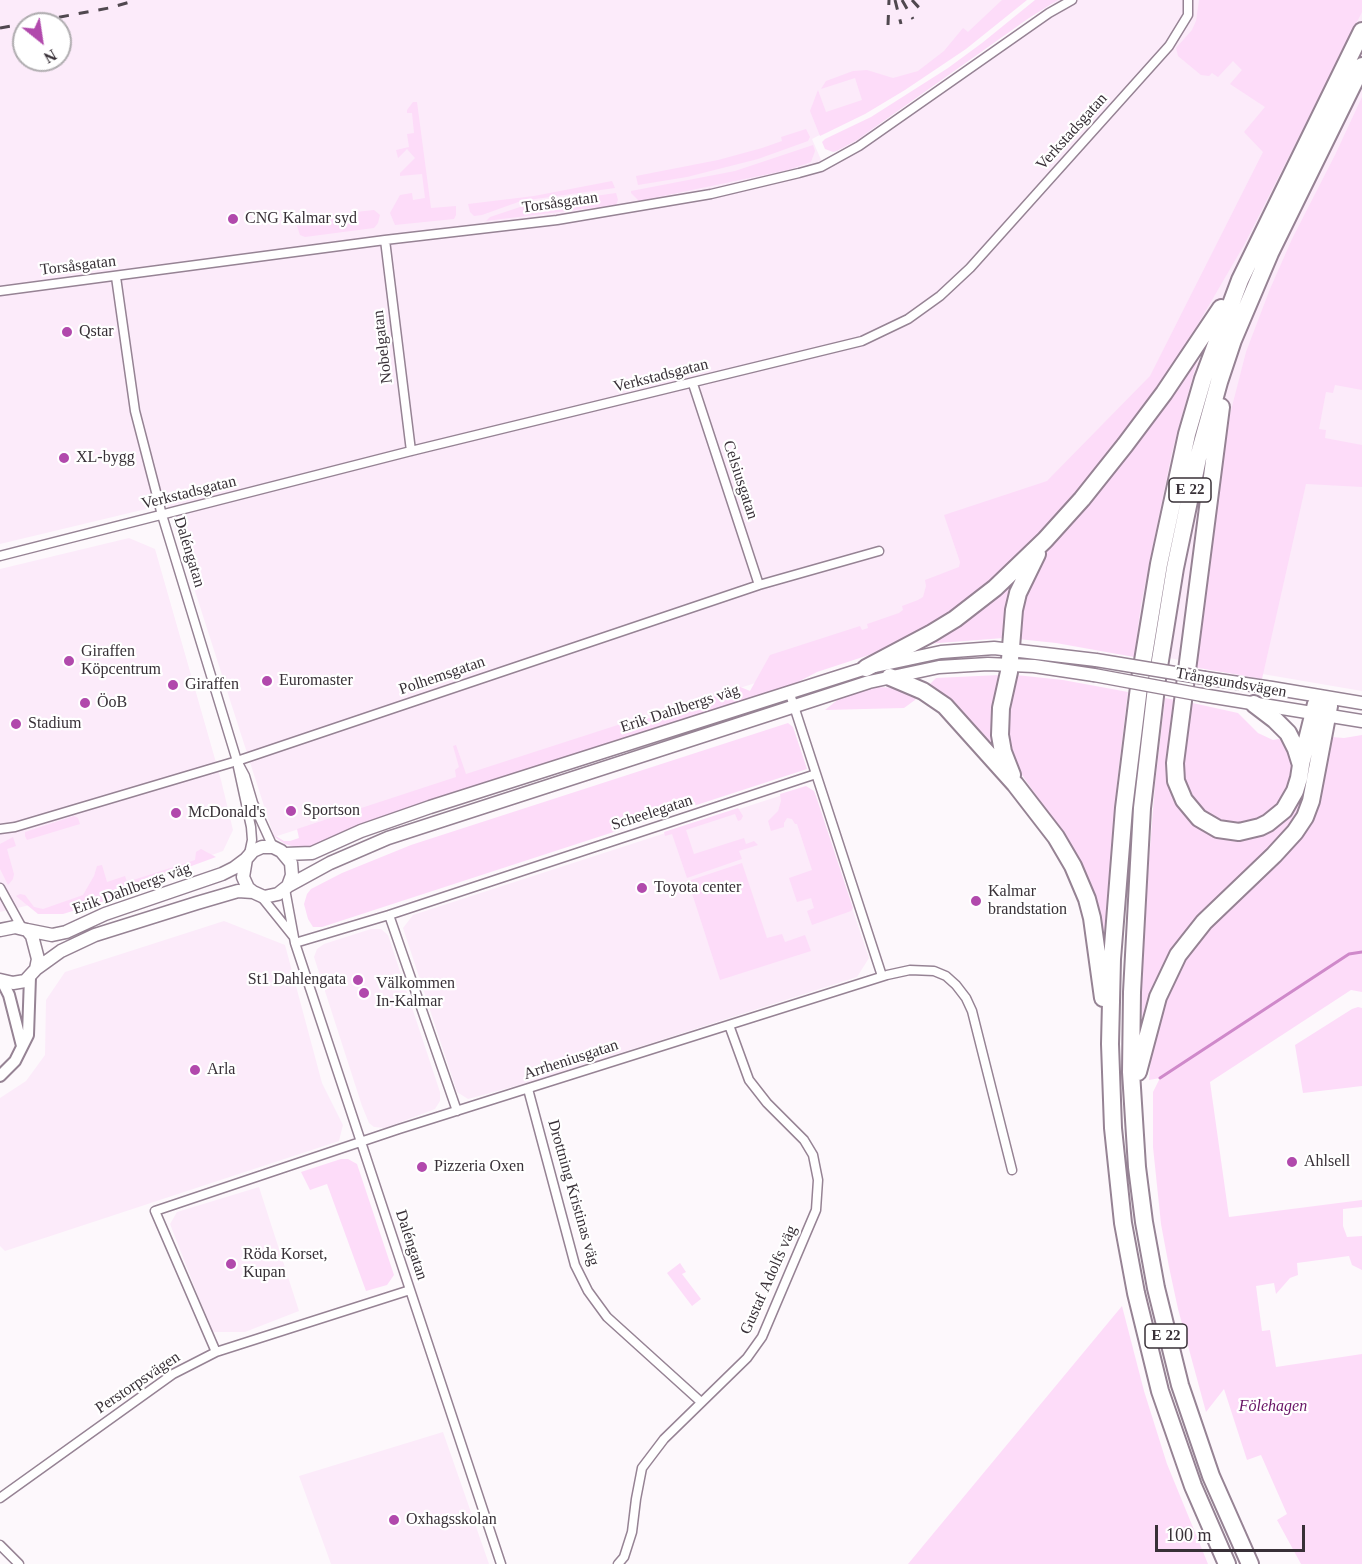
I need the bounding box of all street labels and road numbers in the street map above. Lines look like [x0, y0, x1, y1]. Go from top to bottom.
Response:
street label: Verkstadsgatan [1032, 90, 1112, 174]
street label: Torsåsgatan [521, 188, 599, 218]
street label: Torsåsgatan [39, 252, 117, 280]
street label: Nobelgatan [369, 309, 397, 385]
street label: Verkstadsgatan [612, 355, 710, 397]
street label: Celsiusgatan [718, 438, 762, 522]
street label: Verkstadsgatan [140, 472, 238, 514]
road number: E 22 [1169, 478, 1211, 502]
street label: Daléngatan [169, 514, 209, 590]
street label: Polhemsgatan [396, 652, 488, 700]
street label: Trångsundsvägen [1174, 664, 1288, 702]
street label: Erik Dahlbergs väg [618, 681, 742, 737]
street label: Scheelegatan [609, 791, 695, 835]
street label: Erik Dahlbergs väg [70, 859, 194, 919]
street label: Arrheniusgatan [521, 1036, 621, 1084]
street label: Drottning Kristinas väg [543, 1118, 603, 1268]
street label: Daléngatan [391, 1207, 431, 1283]
street label: Gustaf Adolfs väg [736, 1223, 802, 1337]
road number: E 22 [1145, 1324, 1187, 1348]
street label: Perstorpsvägen [92, 1348, 184, 1418]

